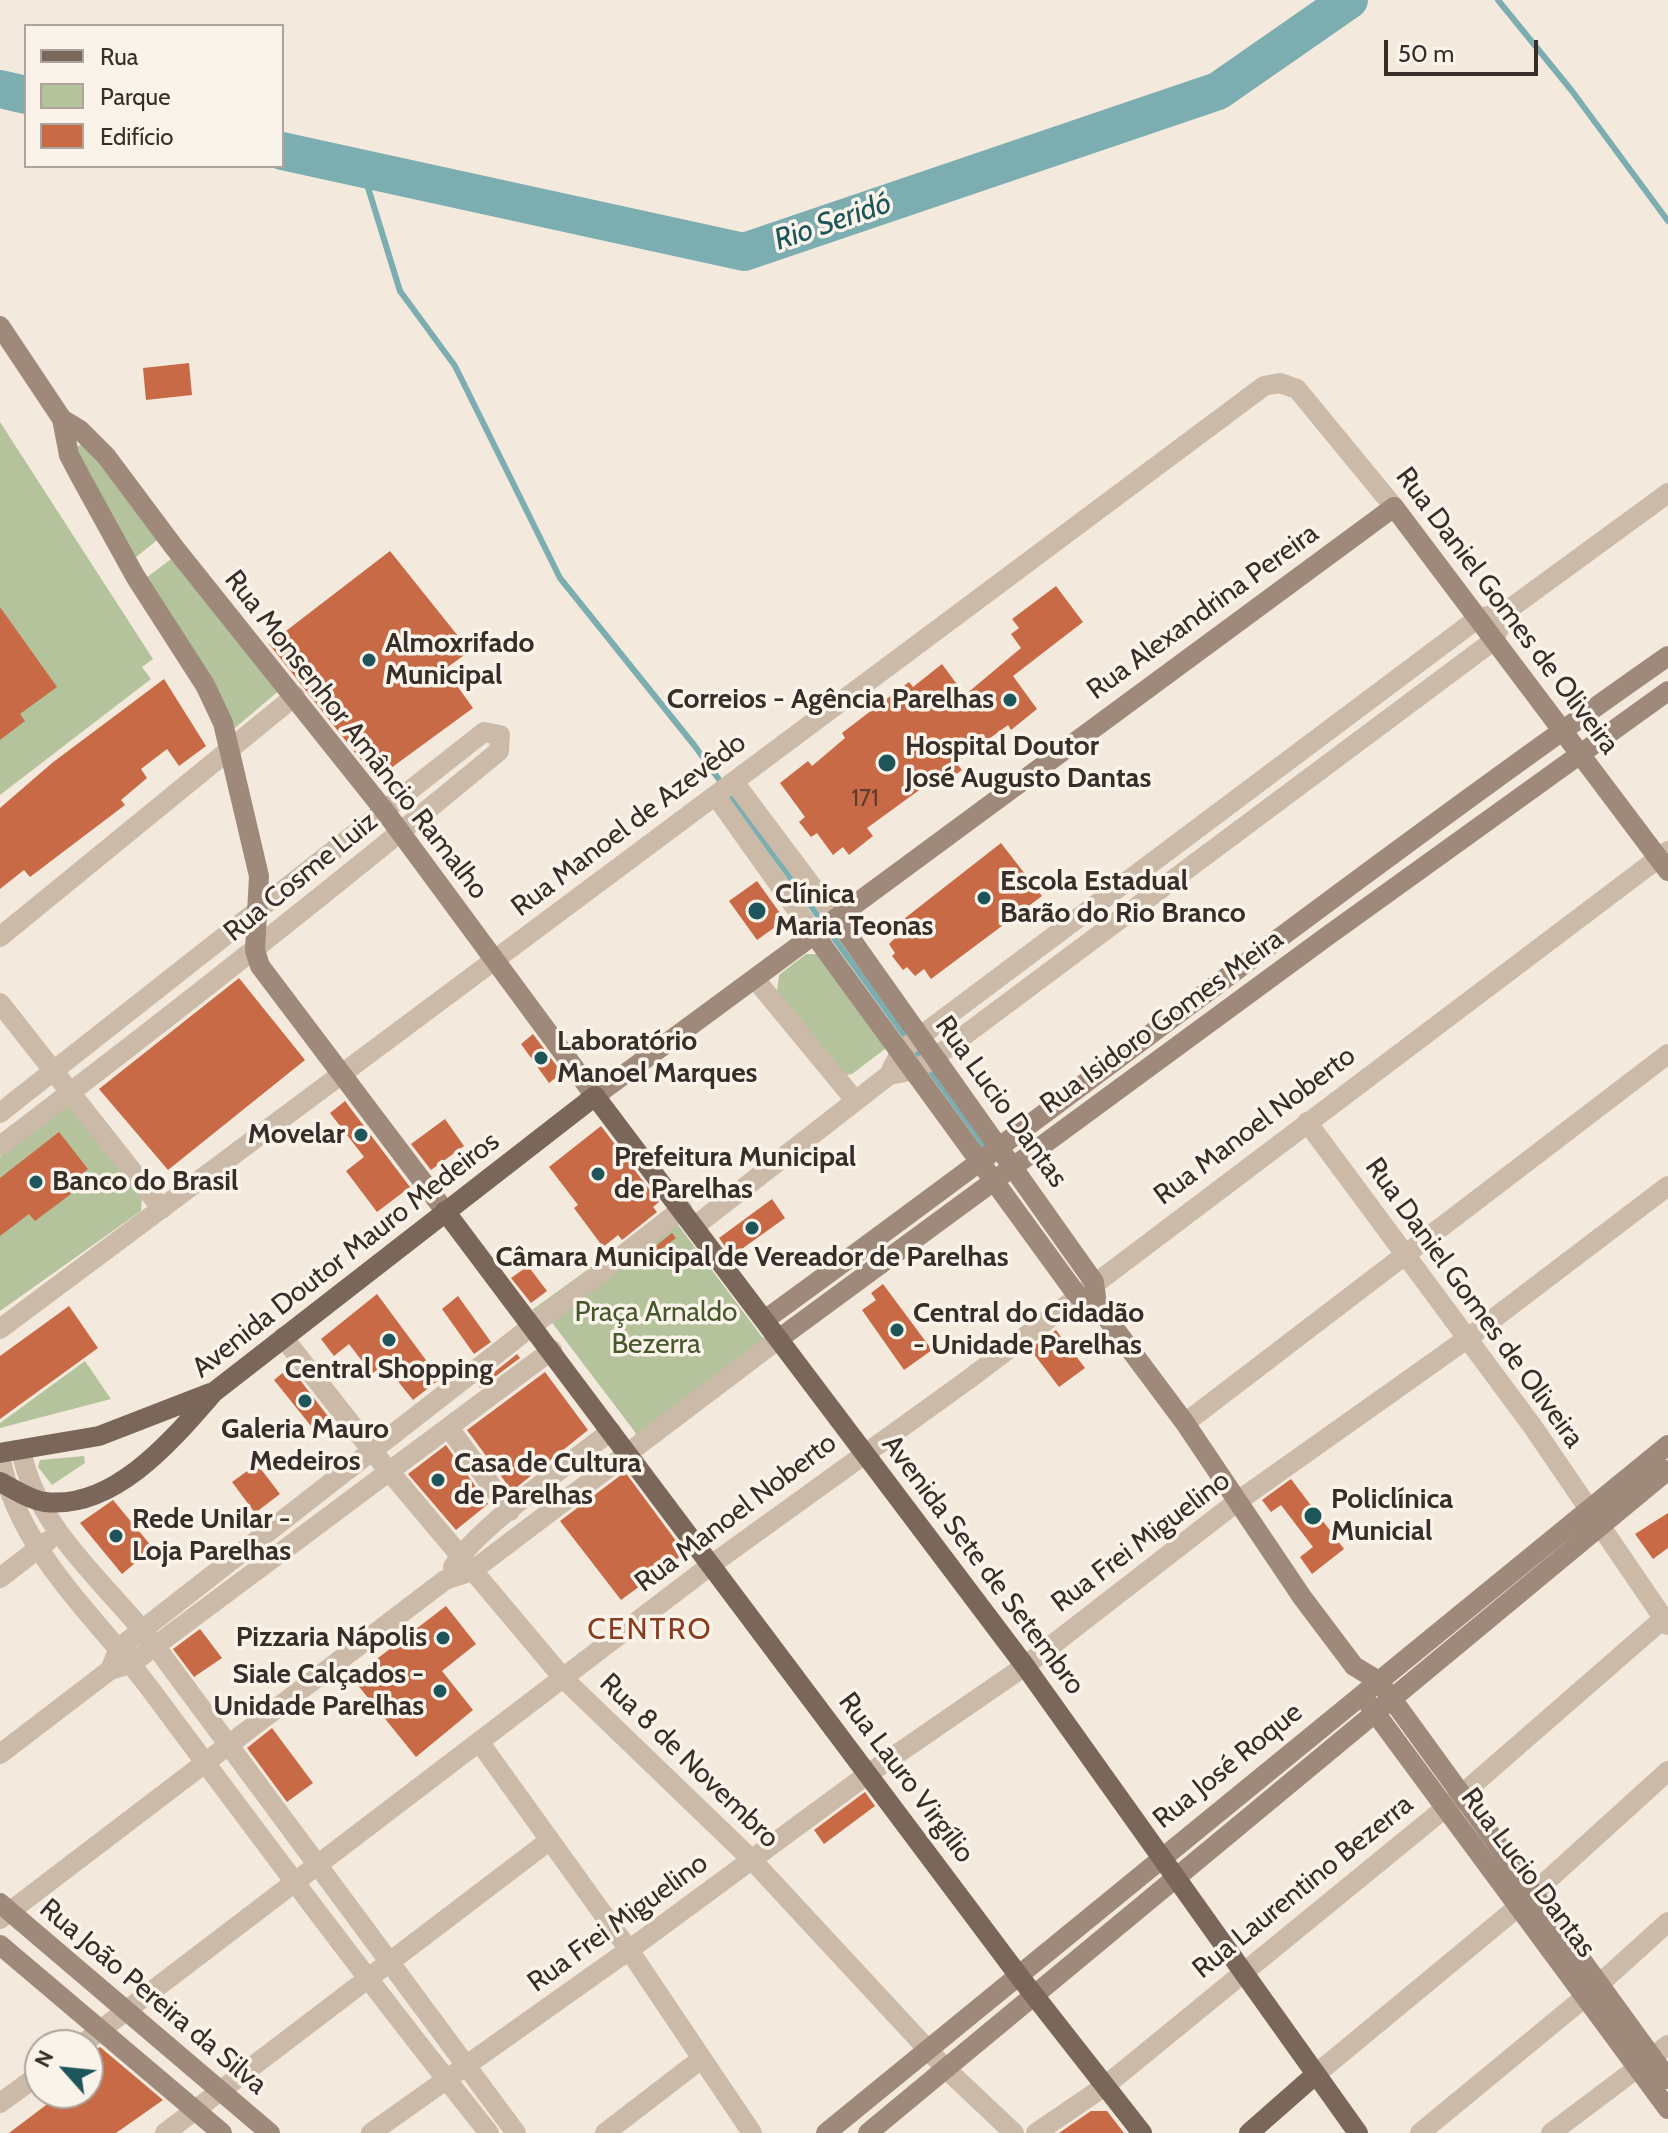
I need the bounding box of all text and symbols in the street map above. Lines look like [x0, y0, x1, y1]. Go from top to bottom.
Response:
legend [24, 24, 284, 168]
scale bar [1388, 24, 1542, 74]
text: 50 m [1398, 39, 1454, 68]
text: Rua [100, 42, 138, 71]
text: Parque [100, 82, 170, 111]
text: Edifício [100, 122, 174, 151]
water label: Rio Seridó [770, 185, 896, 259]
street label: Rua Daniel Gomes de Oliveira [1388, 461, 1626, 761]
street label: Rua Alexandrina Pereira [1081, 517, 1325, 707]
street label: Rua Monsenhor Amâncio Ramalho [217, 564, 495, 906]
place label: Almoxrifado Municipal [385, 627, 534, 693]
marker: Almoxrifado Municipal [360, 651, 378, 669]
place label: Correios - Agência Parelhas [667, 683, 994, 717]
marker: Correios - Agência Parelhas [1001, 691, 1019, 709]
street label: Rua Manoel de Azevêdo [505, 726, 753, 924]
place label: Hospital Doutor José Augusto Dantas [905, 730, 1151, 796]
marker: Hospital Doutor José Augusto Dantas [876, 752, 898, 774]
house number: 171 [851, 785, 879, 813]
street label: Rua Cosme Luiz [218, 805, 384, 949]
place label: Escola Estadual Barão do Rio Branco [1000, 865, 1246, 931]
place label: Clínica Maria Teonas [775, 878, 933, 944]
marker: Escola Estadual Barão do Rio Branco [975, 889, 993, 907]
marker: Clínica Maria Teonas [746, 900, 768, 922]
street label: Rua Isidoro Gomes Meira [1034, 923, 1290, 1121]
street label: Rua Lucio Dantas [928, 1010, 1074, 1194]
place label: Laboratório Manoel Marques [557, 1025, 757, 1091]
street label: Rua Manoel Noberto [1148, 1039, 1362, 1213]
marker: Laboratório Manoel Marques [532, 1049, 550, 1067]
place label: Movelar [248, 1118, 345, 1152]
street label: Avenida Doutor Mauro Medeiros [186, 1125, 506, 1385]
marker: Movelar [352, 1126, 370, 1144]
place label: Prefeitura Municipal de Parelhas [614, 1141, 856, 1207]
street label: Rua Daniel Gomes de Oliveira [1357, 1151, 1591, 1455]
place label: Banco do Brasil [52, 1165, 238, 1199]
marker: Prefeitura Municipal de Parelhas [589, 1165, 607, 1183]
marker: Banco do Brasil [27, 1173, 45, 1191]
marker: Câmara Municipal de Vereador de Parelhas [743, 1219, 761, 1237]
place label: Câmara Municipal de Vereador de Parelhas [495, 1241, 1009, 1275]
park label: Praça Arnaldo Bezerra [575, 1296, 737, 1362]
place label: Central do Cidadão - Unidade Parelhas [913, 1297, 1144, 1363]
marker: Central do Cidadão - Unidade Parelhas [888, 1321, 906, 1339]
marker: Central Shopping [380, 1331, 398, 1349]
place label: Central Shopping [285, 1353, 493, 1387]
marker: Galeria Mauro Medeiros [296, 1392, 314, 1410]
place label: Galeria Mauro Medeiros [221, 1413, 389, 1479]
street label: Rua Manoel Noberto [629, 1426, 843, 1600]
street label: Avenida Sete de Setembro [874, 1429, 1092, 1701]
place label: Casa de Cultura de Parelhas [454, 1447, 641, 1513]
street label: Rua Frei Miguelino [1045, 1464, 1237, 1620]
marker: Casa de Cultura de Parelhas [429, 1471, 447, 1489]
place label: Policlínica Municial [1331, 1483, 1453, 1549]
place label: Rede Unilar - Loja Parelhas [132, 1503, 291, 1569]
marker: Policlínica Municial [1302, 1505, 1324, 1527]
marker: Rede Unilar - Loja Parelhas [107, 1527, 125, 1545]
district label: CENTRO [587, 1612, 713, 1648]
place label: Pizzaria Nápolis [236, 1621, 427, 1655]
marker: Pizzaria Nápolis [434, 1629, 452, 1647]
place label: Siale Calçados - Unidade Parelhas [213, 1658, 424, 1724]
street label: Rua 8 de Novembro [592, 1667, 786, 1855]
marker: Siale Calçados - Unidade Parelhas [431, 1682, 449, 1700]
street label: Rua Lauro Virgílio [831, 1686, 981, 1870]
street label: Rua José Roque [1147, 1696, 1309, 1836]
street label: Rua Lucio Dantas [1453, 1782, 1603, 1964]
street label: Rua Laurentino Bezerra [1186, 1788, 1420, 1986]
street label: Rua Frei Miguelino [521, 1846, 715, 2000]
street label: Rua João Pereira da Silva [33, 1892, 273, 2102]
north arrow [24, 2029, 104, 2109]
text: N [28, 2046, 60, 2072]

